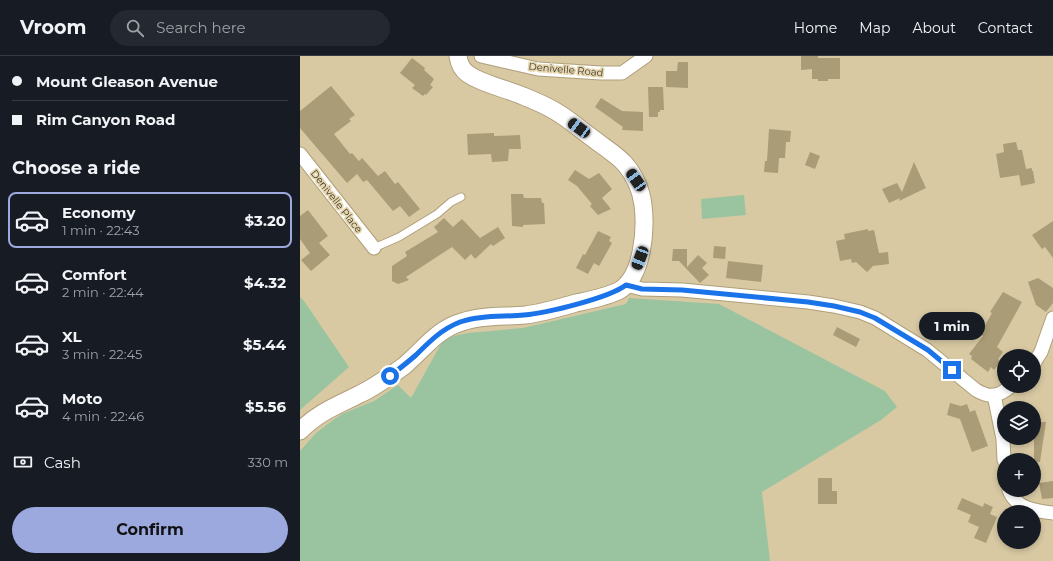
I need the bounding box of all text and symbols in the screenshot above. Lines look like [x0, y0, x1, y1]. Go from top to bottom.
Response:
search box [110, 10, 390, 46]
text: Vroom [20, 16, 86, 39]
icon: search [124, 17, 146, 39]
text: Search here [156, 18, 246, 37]
text: Home [794, 19, 837, 37]
text: Map [859, 19, 890, 37]
text: About [912, 19, 956, 37]
text: Contact [978, 19, 1033, 37]
street label: Denivelle Road [528, 60, 604, 79]
text: Mount Gleason Avenue [36, 72, 218, 91]
text: Rim Canyon Road [36, 110, 175, 129]
car [566, 116, 592, 140]
text: Choose a ride [12, 157, 140, 179]
street label: Denivelle Place [308, 167, 365, 235]
car [624, 167, 648, 193]
icon: car [14, 202, 50, 238]
text: Economy [62, 203, 135, 222]
text: $3.20 [244, 211, 286, 230]
text: 1 min · 22:43 [62, 222, 140, 238]
car [630, 245, 650, 271]
icon: car [14, 264, 50, 300]
text: Comfort [62, 265, 127, 284]
text: $4.32 [244, 273, 286, 292]
text: 2 min · 22:44 [62, 284, 144, 300]
callout: 1 min [919, 312, 985, 340]
text: 1 min [934, 318, 970, 334]
icon: car [14, 326, 50, 362]
text: XL [62, 327, 81, 346]
text: $5.44 [243, 335, 286, 354]
text: 3 min · 22:45 [62, 346, 142, 362]
map controls [997, 349, 1041, 549]
button: locate [997, 349, 1041, 393]
route end [943, 361, 961, 379]
route start [381, 367, 399, 385]
icon: car [14, 388, 50, 424]
text: Moto [62, 389, 102, 408]
text: $5.56 [245, 397, 286, 416]
button: layers [997, 401, 1041, 445]
text: 4 min · 22:46 [62, 408, 144, 424]
icon: cash [12, 451, 34, 473]
text: Cash [44, 453, 81, 472]
button: + [997, 453, 1041, 497]
text: 330 m [248, 454, 288, 470]
button: − [997, 505, 1041, 549]
button: Confirm [12, 507, 288, 553]

